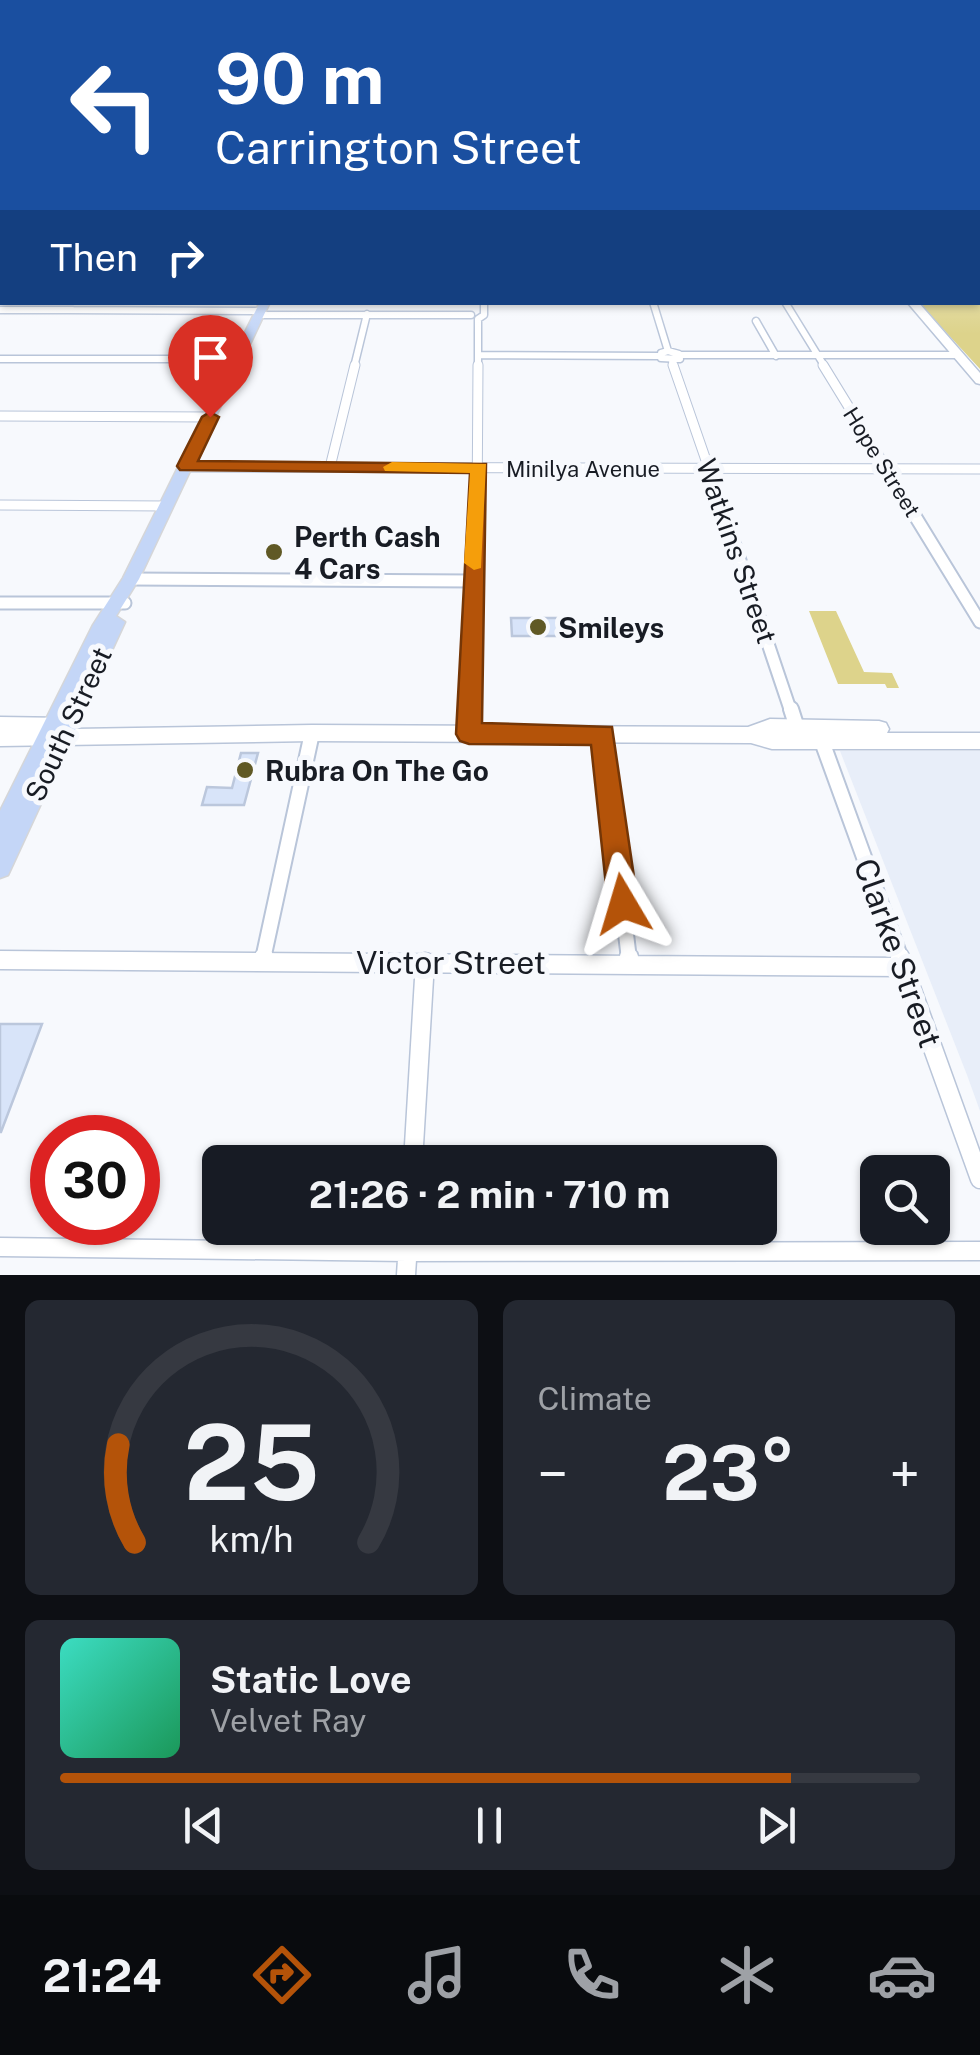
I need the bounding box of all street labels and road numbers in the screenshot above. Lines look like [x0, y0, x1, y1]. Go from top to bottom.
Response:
street label: Hope Street [838, 402, 926, 522]
street label: Watkins Street [690, 454, 784, 648]
street label: Minilya Avenue [506, 456, 660, 482]
street label: South Street [18, 642, 118, 806]
street label: Clarke Street [847, 854, 949, 1052]
street label: Victor Street [356, 944, 546, 981]

